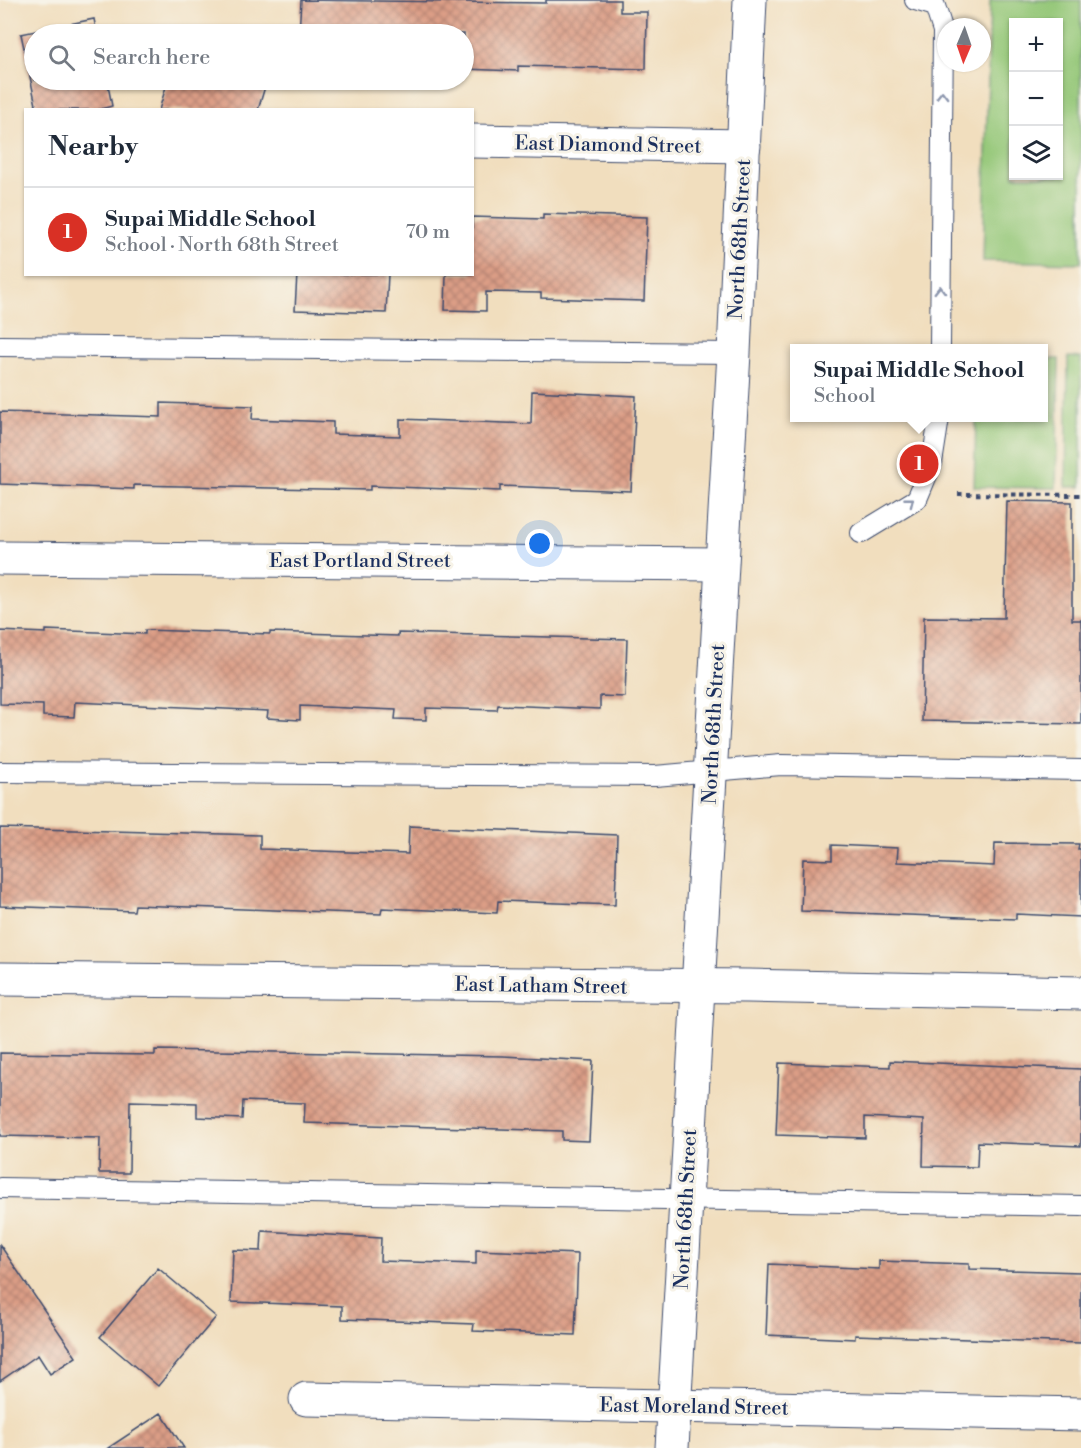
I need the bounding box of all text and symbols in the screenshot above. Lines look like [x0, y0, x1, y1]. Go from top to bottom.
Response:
north arrow [937, 18, 991, 72]
map controls [1009, 18, 1063, 180]
button: + [1009, 18, 1063, 72]
search box [24, 24, 474, 90]
icon: search [45, 41, 78, 74]
text: Search here [93, 44, 210, 71]
button: − [1009, 72, 1063, 126]
one-way arrow [936, 91, 948, 100]
button: layers [1009, 126, 1063, 180]
text: Nearby [48, 131, 138, 163]
street label: East Diamond Street [514, 131, 702, 160]
street label: North 68th Street [724, 158, 757, 320]
text: Supai Middle School [105, 206, 316, 233]
text: 1 [63, 220, 72, 245]
text: 70 m [406, 220, 450, 245]
text: School · North 68th Street [105, 233, 339, 258]
one-way arrow [934, 286, 947, 295]
popup [790, 344, 1048, 422]
text: Supai Middle School [814, 357, 1024, 384]
text: School [814, 384, 875, 409]
pin: 1 [900, 442, 938, 486]
one-way arrow [903, 498, 914, 509]
your location [525, 529, 554, 558]
street label: East Portland Street [269, 549, 451, 574]
street label: North 68th Street [698, 643, 731, 805]
street label: East Latham Street [454, 972, 628, 1001]
street label: North 68th Street [670, 1128, 703, 1290]
street label: East Moreland Street [599, 1393, 789, 1422]

